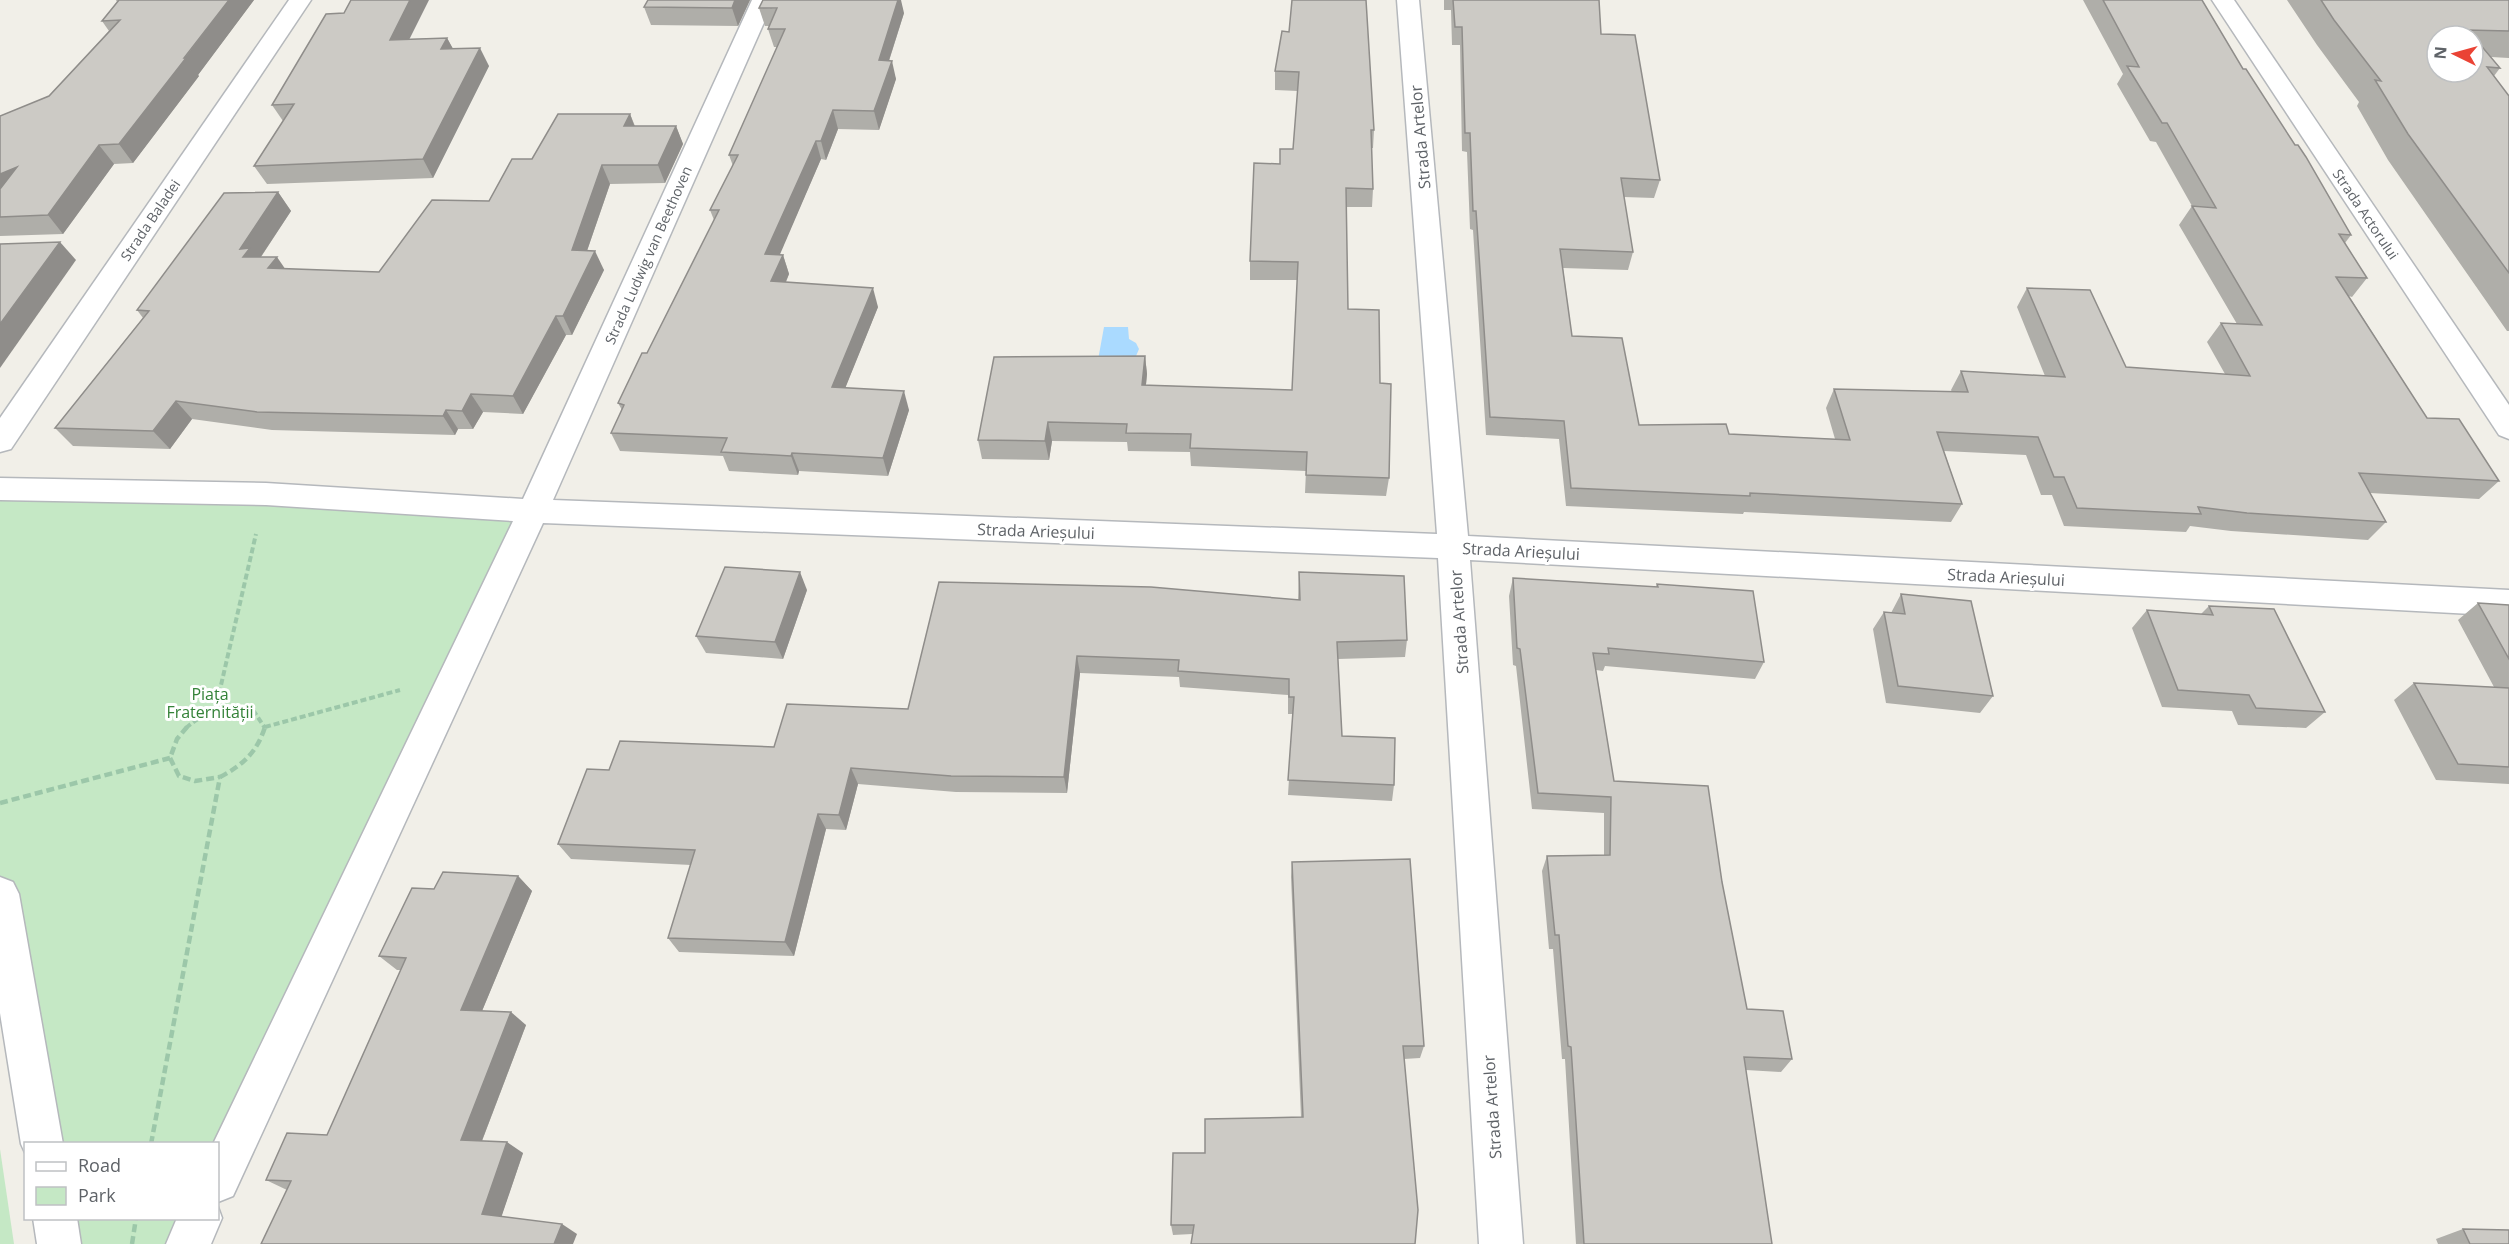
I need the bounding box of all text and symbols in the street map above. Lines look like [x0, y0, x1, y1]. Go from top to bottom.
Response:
north arrow [2425, 24, 2485, 84]
text: N [2429, 45, 2452, 60]
street label: Strada Artelor [1404, 84, 1436, 190]
street label: Strada Ludwig van Beethoven [600, 163, 696, 347]
street label: Strada Actorului [2329, 165, 2403, 263]
street label: Strada Baladei [116, 176, 184, 264]
street label: Strada Arieșului [977, 518, 1095, 544]
street label: Strada Arieșului [1462, 537, 1580, 565]
street label: Strada Arieșului [1947, 563, 2065, 591]
street label: Strada Artelor [1444, 569, 1474, 675]
park label: Piața Fraternității [166, 683, 254, 723]
street label: Strada Artelor [1477, 1054, 1507, 1160]
legend [24, 1142, 219, 1220]
text: Road [78, 1153, 121, 1177]
text: Park [78, 1183, 116, 1207]

